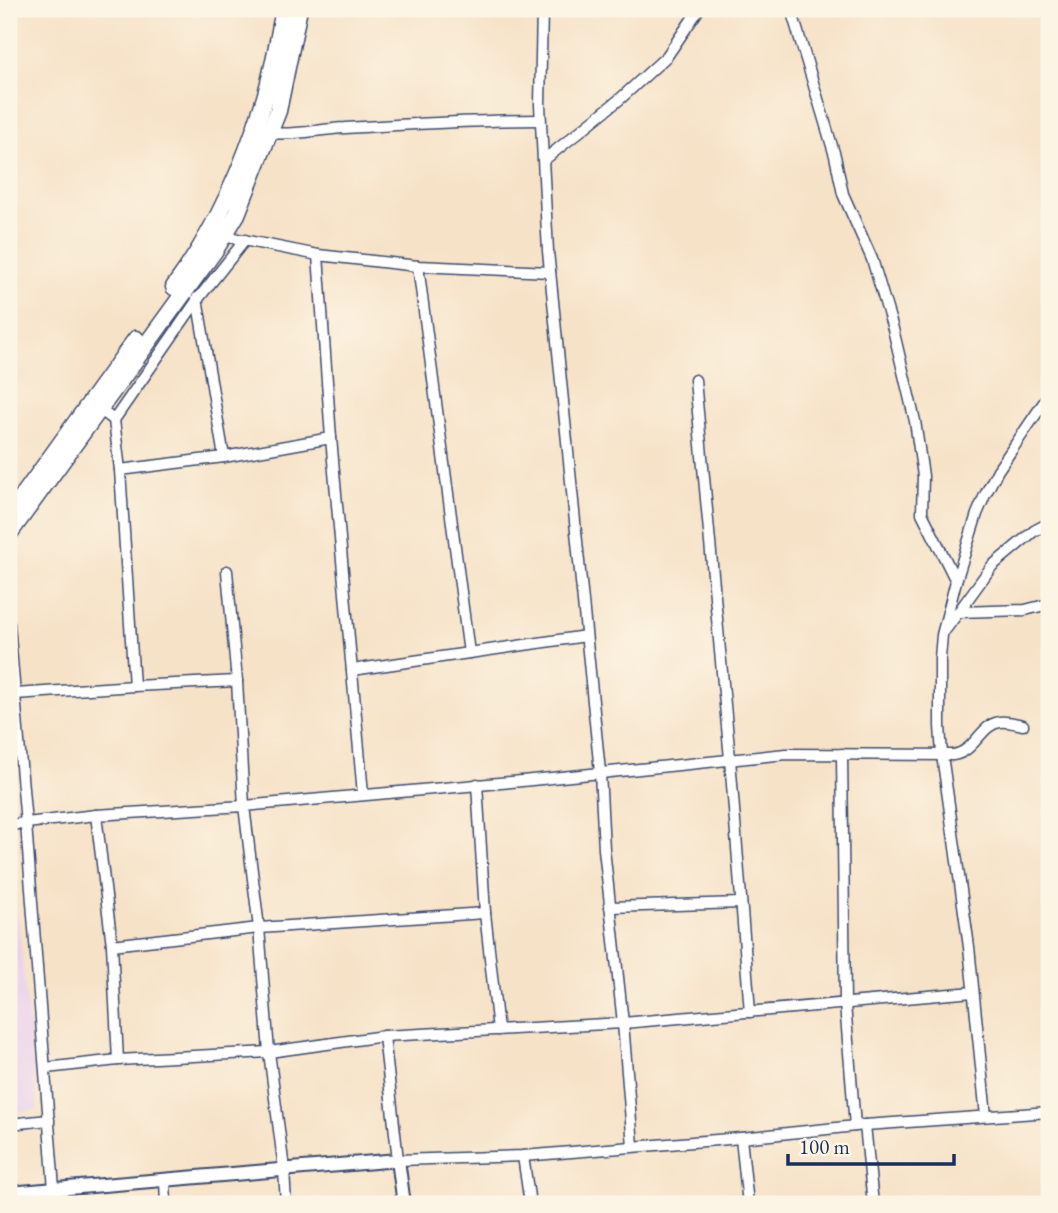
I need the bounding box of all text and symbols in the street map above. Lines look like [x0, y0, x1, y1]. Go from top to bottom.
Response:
scale bar [788, 1122, 955, 1166]
text: 100 m [799, 1133, 850, 1160]

